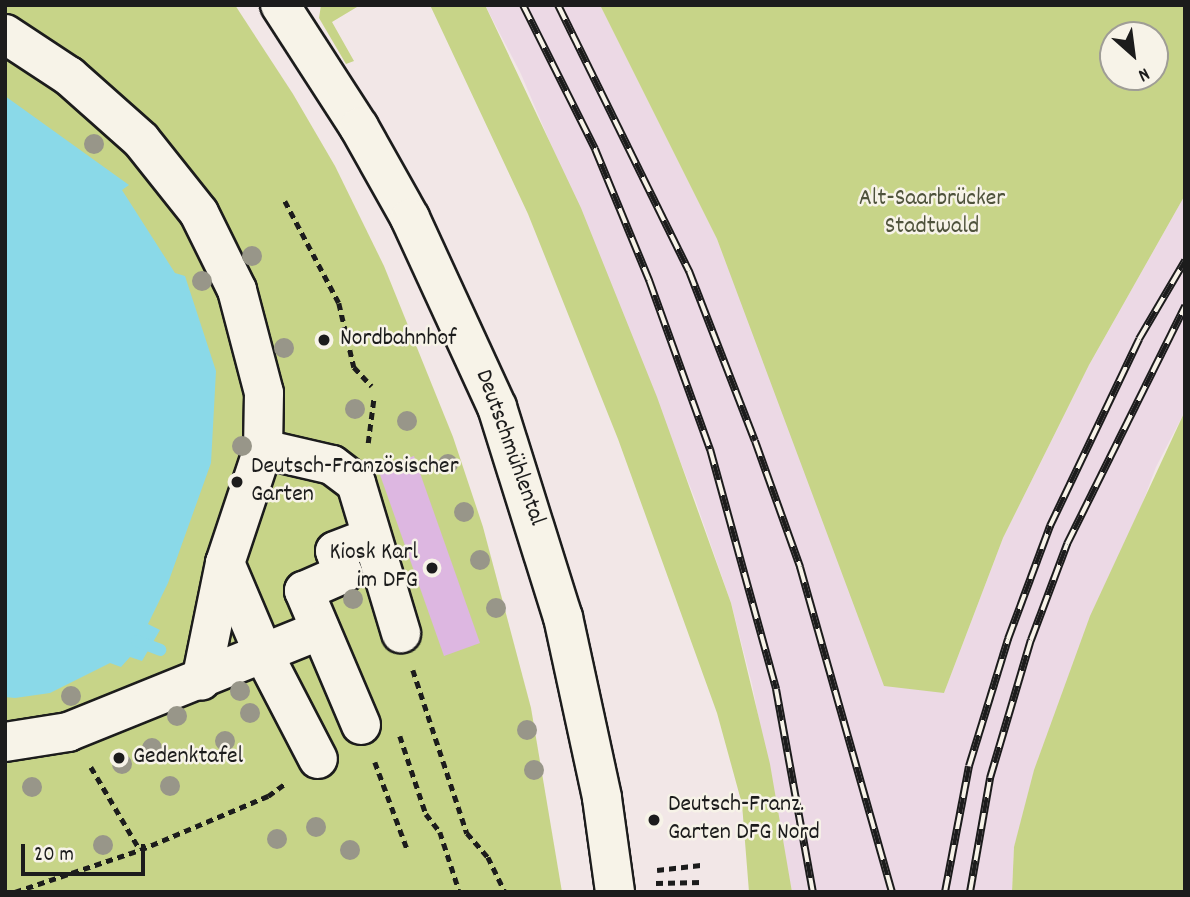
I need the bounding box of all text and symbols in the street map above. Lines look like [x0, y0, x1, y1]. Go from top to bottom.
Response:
north arrow [1099, 21, 1169, 91]
text: N [1133, 59, 1154, 87]
park label: Alt-Saarbrücker Stadtwald [859, 186, 1005, 242]
place label: Nordbahnhof [340, 326, 457, 354]
marker: Nordbahnhof [314, 330, 334, 350]
street label: Deutschmühlental [467, 366, 551, 530]
place label: Deutsch-Französischer Garten [251, 454, 459, 510]
marker: Deutsch-Französischer Garten [229, 474, 245, 490]
place label: Kiosk Karl im DFG [329, 540, 418, 596]
marker: Kiosk Karl im DFG [424, 560, 440, 576]
place label: Gedenktafel [133, 744, 243, 772]
marker: Gedenktafel [111, 750, 127, 766]
place label: Deutsch-Franz. Garten DFG Nord [668, 792, 820, 848]
marker: Deutsch-Franz. Garten DFG Nord [646, 812, 662, 828]
scale bar [24, 830, 149, 874]
text: 20 m [34, 841, 74, 871]

